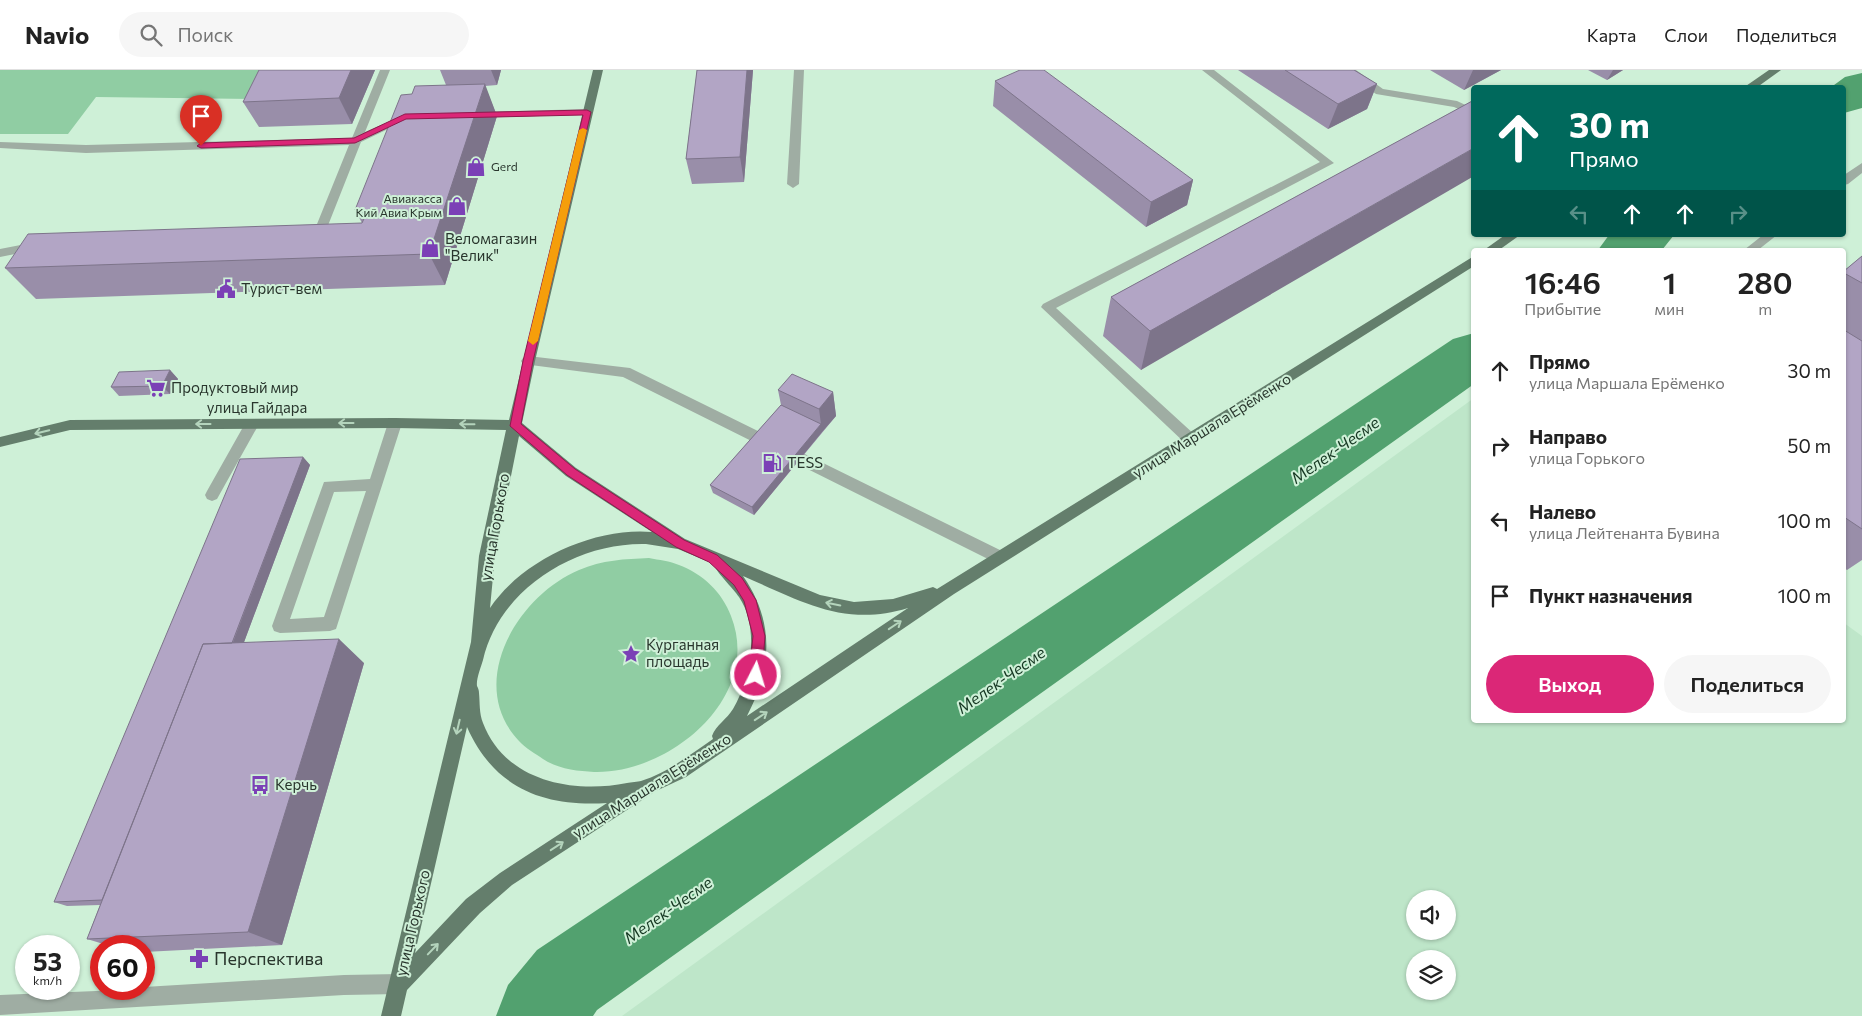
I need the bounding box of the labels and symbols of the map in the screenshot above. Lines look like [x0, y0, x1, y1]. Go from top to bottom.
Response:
pin [180, 95, 222, 146]
shop icon: Gerd [465, 156, 487, 178]
place label: Gerd [491, 159, 518, 173]
place label: Авиакасса Кий Авиа Крым [356, 191, 442, 219]
shop icon: Авиакасса Кий Авиа Крым [446, 195, 468, 217]
place label: Веломагазин "Велик" [445, 229, 537, 264]
shop icon: Веломагазин "Велик" [419, 237, 441, 259]
public building icon: Турист-вем [215, 278, 237, 300]
place label: Турист-вем [241, 279, 322, 297]
street label: улица Маршала Ерёменко [1129, 369, 1294, 481]
supermarket icon: Продуктовый мир [145, 377, 167, 399]
place label: Продуктовый мир [171, 378, 299, 396]
street label: улица Гайдара [207, 398, 307, 416]
water label: Мелек-Чесме [1287, 412, 1383, 487]
one-way arrow [338, 418, 354, 428]
one-way arrow [196, 419, 212, 429]
one-way arrow [459, 420, 475, 429]
one-way arrow [34, 428, 50, 437]
fuel station icon: TESS [761, 452, 783, 474]
place label: TESS [787, 453, 823, 471]
street label: улица Горького [476, 472, 512, 582]
one-way arrow [826, 599, 842, 609]
one-way arrow [888, 620, 902, 630]
place label: Курганная площадь [646, 635, 719, 670]
water label: Мелек-Чесме [953, 642, 1049, 717]
place icon: Курганная площадь [620, 643, 642, 665]
position arrow [729, 648, 781, 700]
one-way arrow [753, 711, 767, 721]
one-way arrow [453, 719, 462, 735]
street label: улица Маршала Ерёменко [569, 729, 734, 841]
bus stop icon: Керчь [249, 774, 271, 796]
place label: Керчь [275, 775, 317, 793]
one-way arrow [550, 840, 564, 851]
street label: улица Горького [391, 868, 433, 978]
water label: Мелек-Чесме [620, 872, 716, 947]
speed limit sign: 60 [90, 935, 155, 1000]
one-way arrow [427, 942, 439, 955]
place label: Перспектива [214, 947, 323, 969]
pharmacy icon: Перспектива [188, 948, 210, 970]

